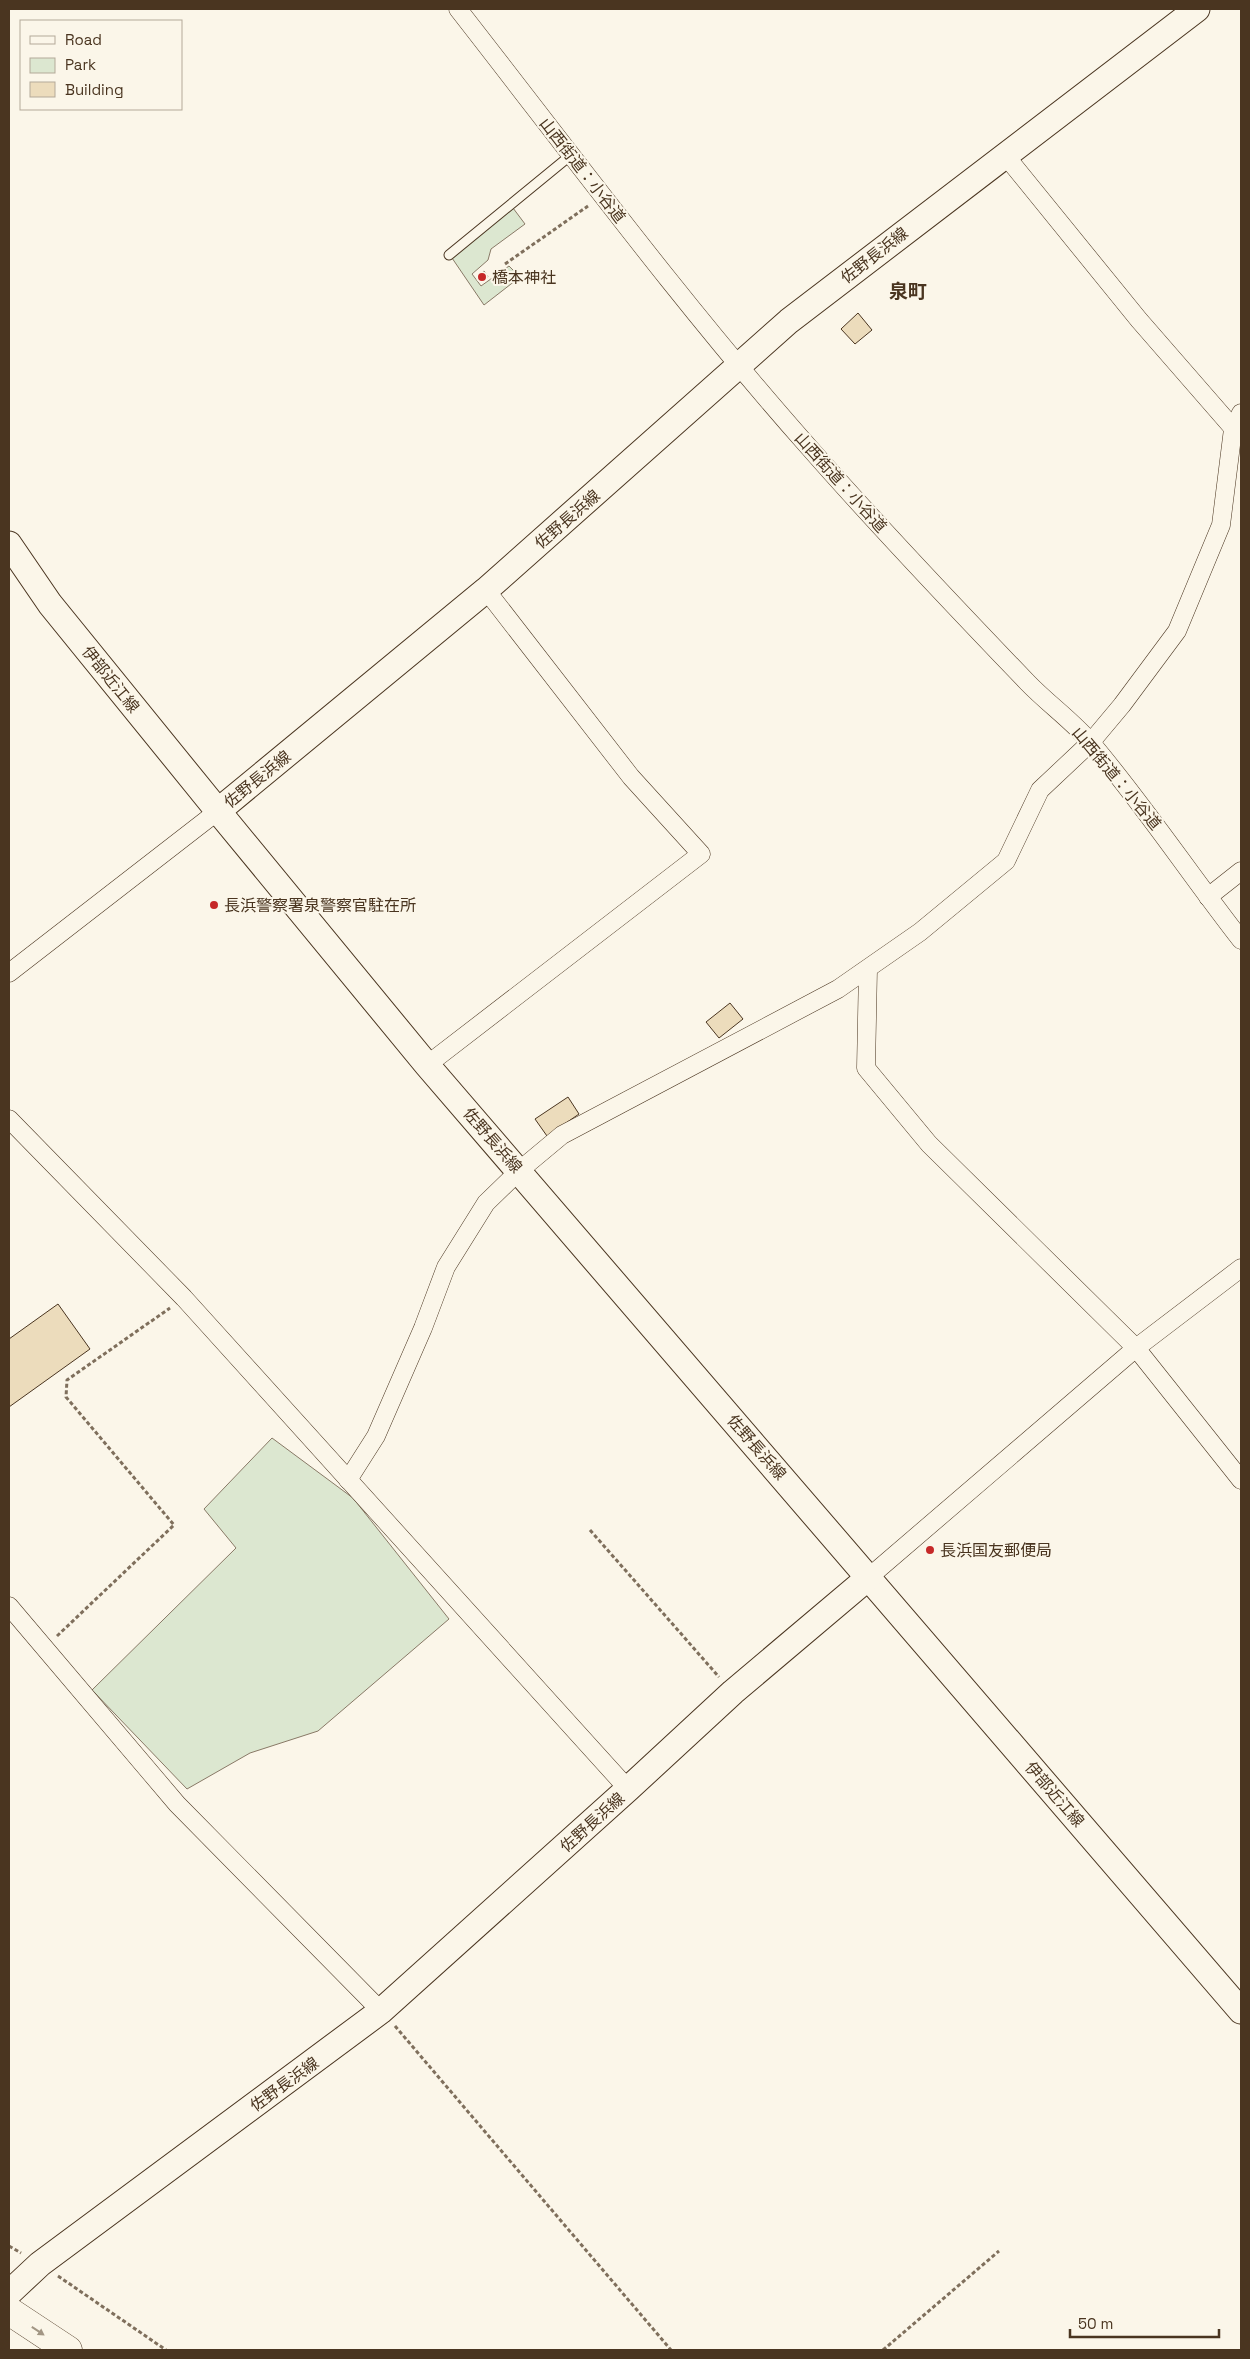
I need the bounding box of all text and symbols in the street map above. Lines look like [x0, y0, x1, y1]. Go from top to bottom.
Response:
legend [20, 20, 182, 110]
text: Road [65, 30, 102, 49]
text: Park [65, 55, 96, 74]
text: Building [65, 80, 124, 99]
street label: 山西街道：小谷道 [535, 113, 630, 227]
street label: 佐野長浜線 [836, 222, 912, 288]
place label: 橋本神社 [492, 267, 556, 288]
marker: 橋本神社 [476, 271, 488, 283]
district label: 泉町 [889, 279, 927, 304]
street label: 山西街道：小谷道 [790, 428, 891, 537]
street label: 佐野長浜線 [530, 485, 604, 554]
street label: 伊部近江線 [77, 642, 144, 717]
street label: 山西街道：小谷道 [1067, 723, 1166, 834]
street label: 佐野長浜線 [220, 746, 295, 813]
place label: 長浜警察署泉警察官駐在所 [224, 895, 416, 916]
marker: 長浜警察署泉警察官駐在所 [208, 899, 220, 911]
street label: 佐野長浜線 [458, 1103, 527, 1177]
street label: 佐野長浜線 [722, 1410, 791, 1484]
place label: 長浜国友郵便局 [940, 1540, 1052, 1561]
marker: 長浜国友郵便局 [924, 1544, 936, 1556]
street label: 伊部近江線 [1020, 1757, 1089, 1831]
street label: 佐野長浜線 [556, 1788, 629, 1857]
street label: 佐野長浜線 [246, 2052, 323, 2116]
scale bar [1070, 2306, 1219, 2338]
text: 50 m [1078, 2314, 1113, 2333]
one-way arrow [32, 2326, 45, 2336]

